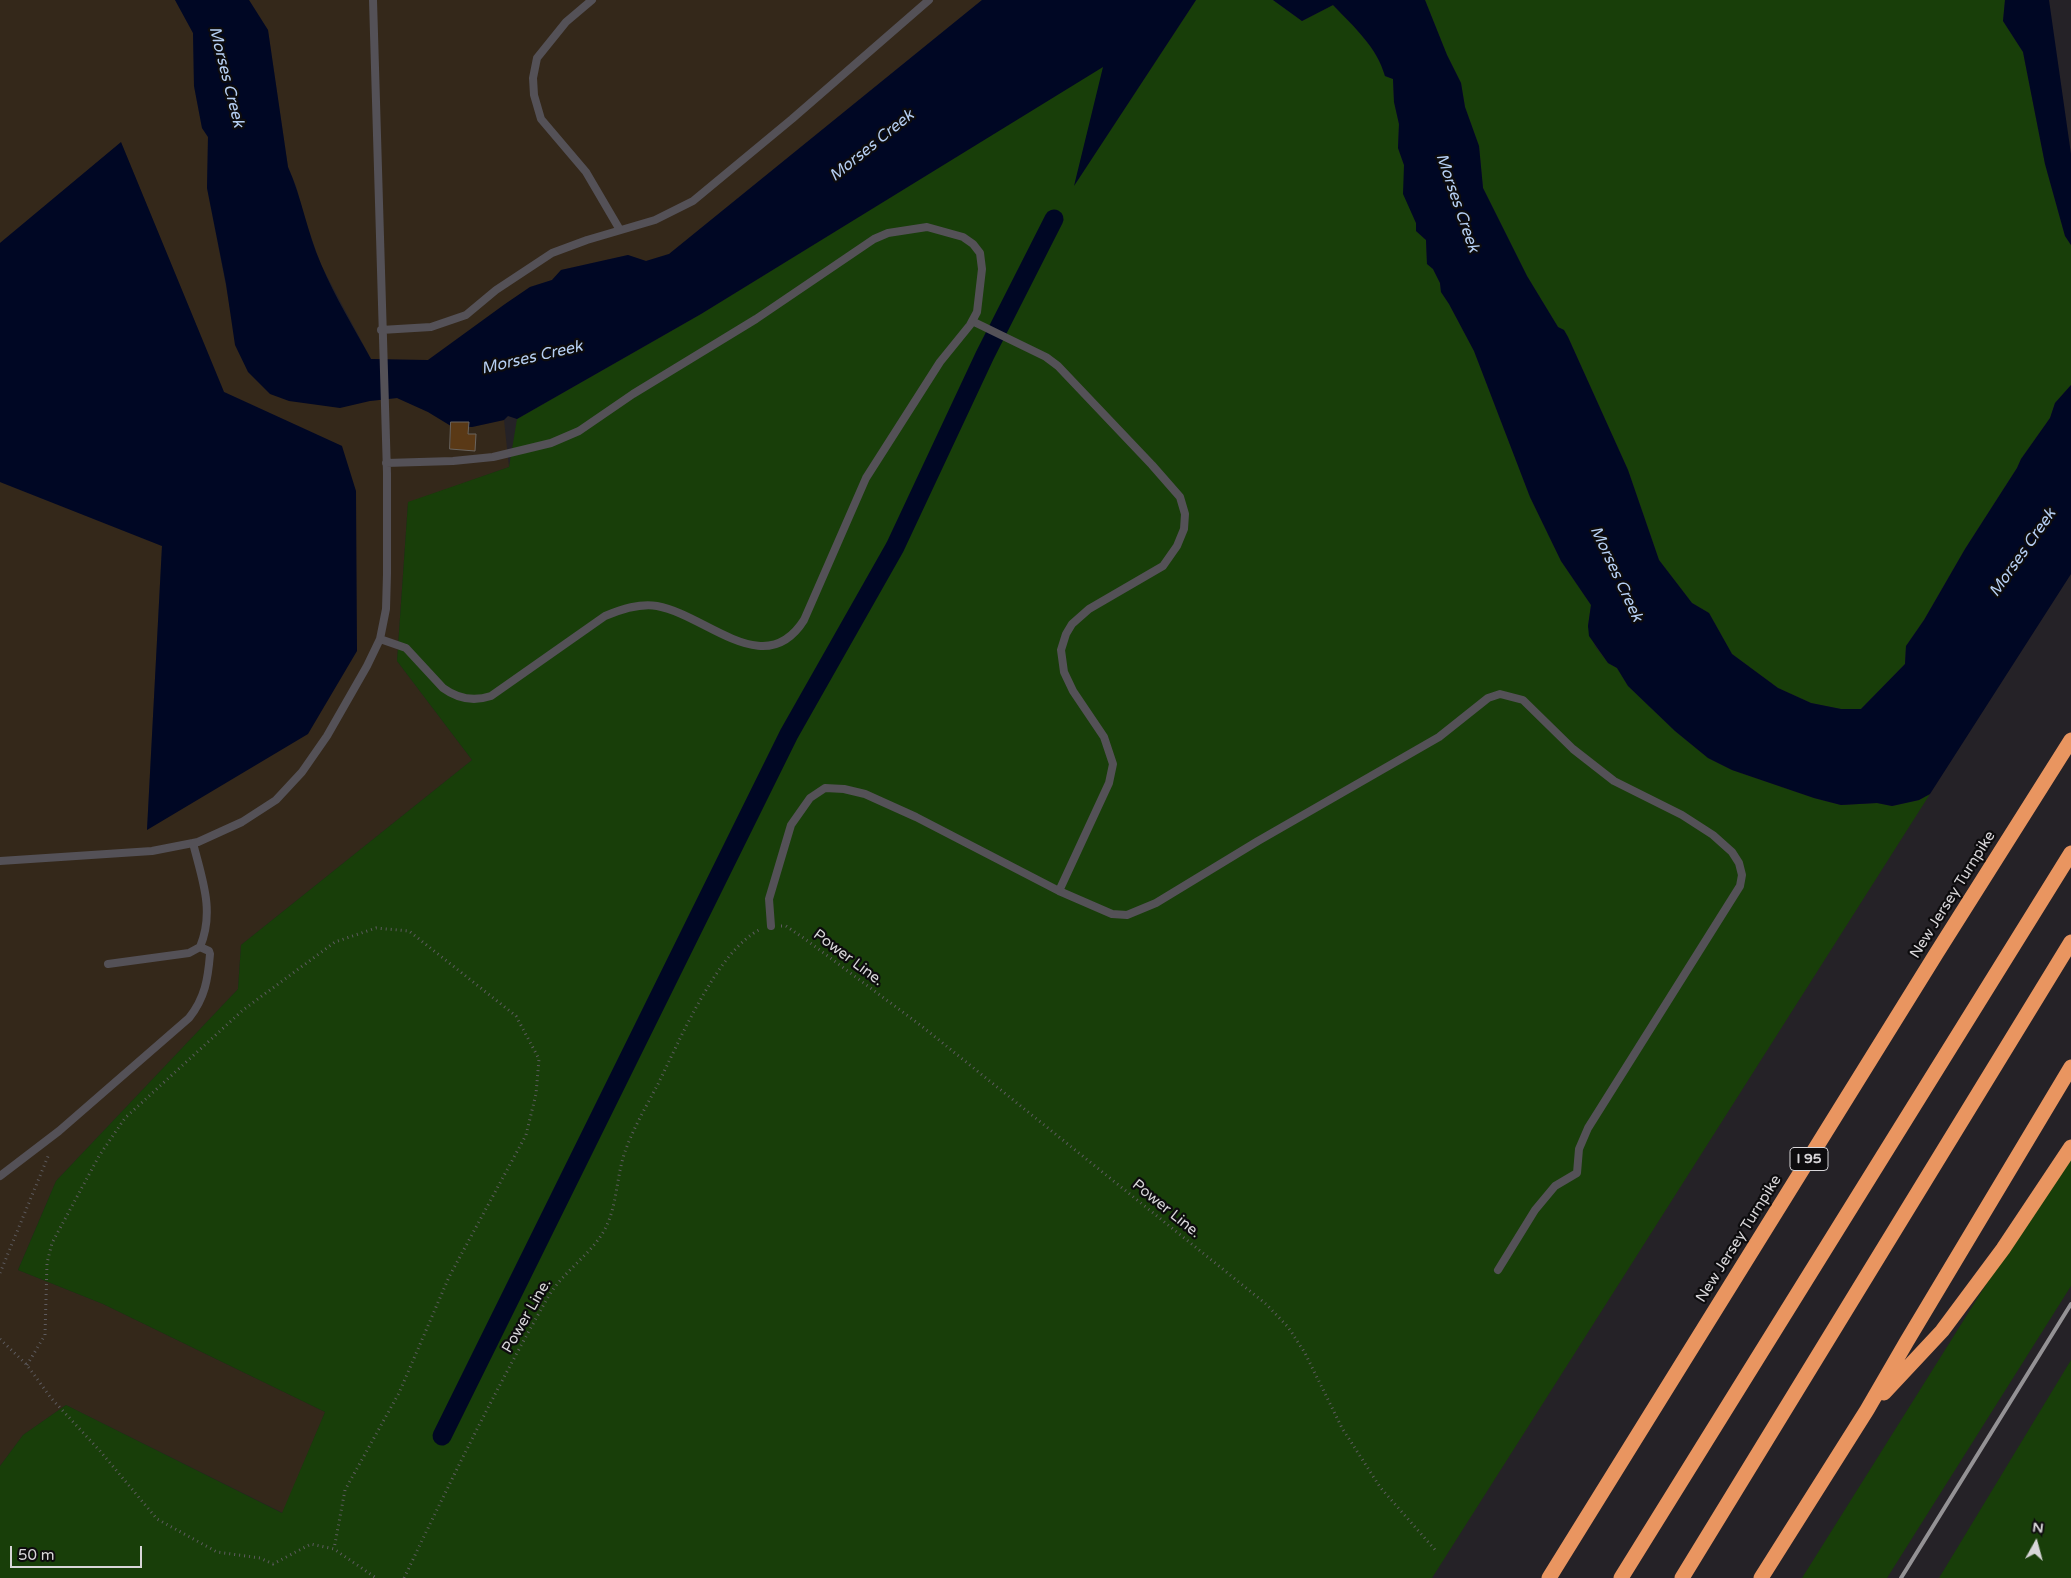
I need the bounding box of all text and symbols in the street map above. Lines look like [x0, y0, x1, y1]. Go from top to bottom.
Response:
water label: Morses Creek [204, 25, 248, 129]
water label: Morses Creek [826, 106, 918, 186]
water label: Morses Creek [1431, 151, 1483, 255]
water label: Morses Creek [479, 337, 585, 379]
water label: Morses Creek [1985, 505, 2061, 601]
water label: Morses Creek [1585, 523, 1647, 625]
street label: New Jersey Turnpike [1906, 828, 2000, 962]
street label: Power Line. [810, 926, 886, 990]
road number: I 95 [1790, 1148, 1828, 1170]
street label: New Jersey Turnpike [1692, 1172, 1786, 1306]
street label: Power Line. [1128, 1176, 1204, 1242]
street label: Power Line. [499, 1276, 555, 1356]
north arrow [2011, 1518, 2061, 1568]
text: N [2031, 1518, 2045, 1537]
scale bar [12, 1536, 145, 1568]
text: 50 m [18, 1546, 55, 1564]

